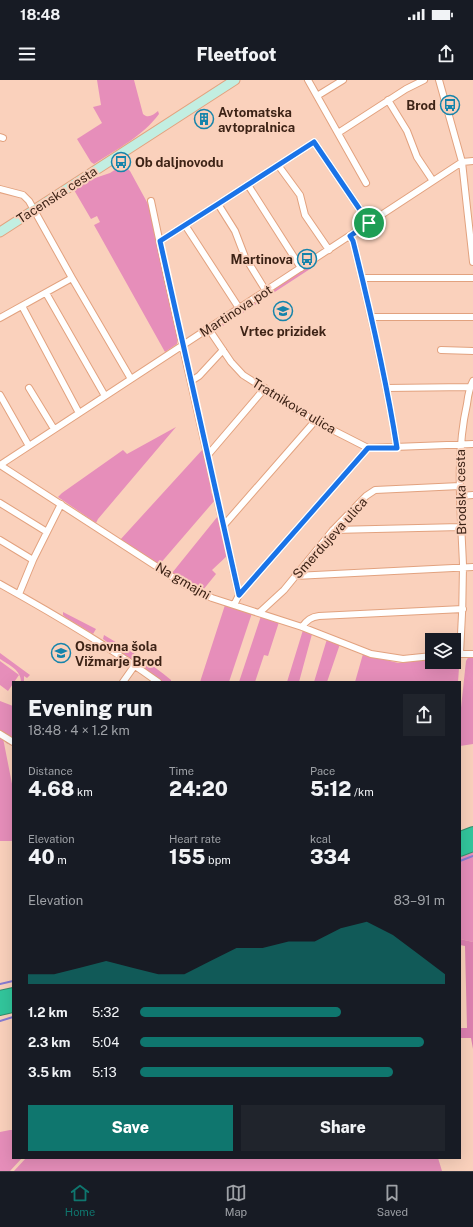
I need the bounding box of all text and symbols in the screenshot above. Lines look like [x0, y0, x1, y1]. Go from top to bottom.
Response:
text: 18:48 [20, 6, 60, 23]
icon: menu [16, 43, 38, 65]
icon: share [435, 43, 457, 65]
text: Fleetfoot [196, 44, 277, 65]
bus stop icon: Brod [439, 94, 461, 116]
place label: Brod [406, 98, 436, 113]
place label: Avtomatska avtopralnica [218, 105, 295, 135]
building icon: Avtomatska avtopralnica [193, 108, 215, 130]
bus stop icon: Ob daljnovodu [110, 151, 132, 173]
place label: Ob daljnovodu [135, 155, 223, 170]
street label: Tacenska cesta [14, 163, 100, 227]
pin [352, 206, 386, 240]
icon: arrive [358, 212, 380, 234]
bus stop icon: Martinova [296, 248, 318, 270]
place label: Martinova [231, 252, 293, 267]
street label: Martinova pot [197, 282, 275, 340]
school or university icon: Vrtec prizidek [272, 300, 294, 322]
place label: Vrtec prizidek [240, 324, 327, 339]
street label: Tratnikova ulica [250, 375, 338, 437]
street label: Brodska cesta [453, 449, 469, 535]
street label: Smerdujeva ulica [290, 494, 370, 582]
street label: Na gmajni [153, 559, 213, 603]
map controls [425, 633, 461, 669]
button: layers [425, 633, 461, 669]
place label: Osnovna šola Vižmarje Brod [75, 639, 162, 669]
school or university icon: Osnovna šola Vižmarje Brod [50, 642, 72, 664]
button: share [403, 694, 445, 736]
text: Evening run [28, 695, 153, 721]
text: 18:48 · 4 × 1.2 km [28, 723, 130, 738]
text: Distance [28, 765, 73, 777]
text: Time [169, 765, 194, 777]
text: Pace [310, 765, 335, 777]
text: 4.68 [28, 777, 74, 801]
text: 24:20 [169, 777, 228, 801]
text: 5:12 [310, 777, 351, 801]
text: km [74, 786, 93, 798]
text: /km [351, 786, 374, 798]
text: Elevation [28, 833, 75, 845]
text: Heart rate [169, 833, 221, 845]
text: kcal [310, 833, 331, 845]
text: 40 [28, 845, 55, 869]
text: 155 [169, 845, 205, 869]
text: 334 [310, 845, 350, 869]
text: m [55, 854, 67, 866]
text: bpm [205, 854, 231, 866]
text: Elevation [28, 893, 83, 908]
text: 83–91 m [393, 893, 445, 908]
text: 1.2 km [28, 1005, 68, 1020]
text: 5:32 [92, 1005, 119, 1020]
text: 2.3 km [28, 1035, 71, 1050]
text: 5:04 [92, 1035, 119, 1050]
text: 3.5 km [28, 1065, 71, 1080]
text: 5:13 [92, 1065, 117, 1080]
button: Save [28, 1105, 233, 1151]
button: Share [241, 1105, 445, 1151]
tab: Home [65, 1182, 95, 1218]
tab: Map [225, 1182, 247, 1218]
tab: Saved [377, 1182, 408, 1218]

